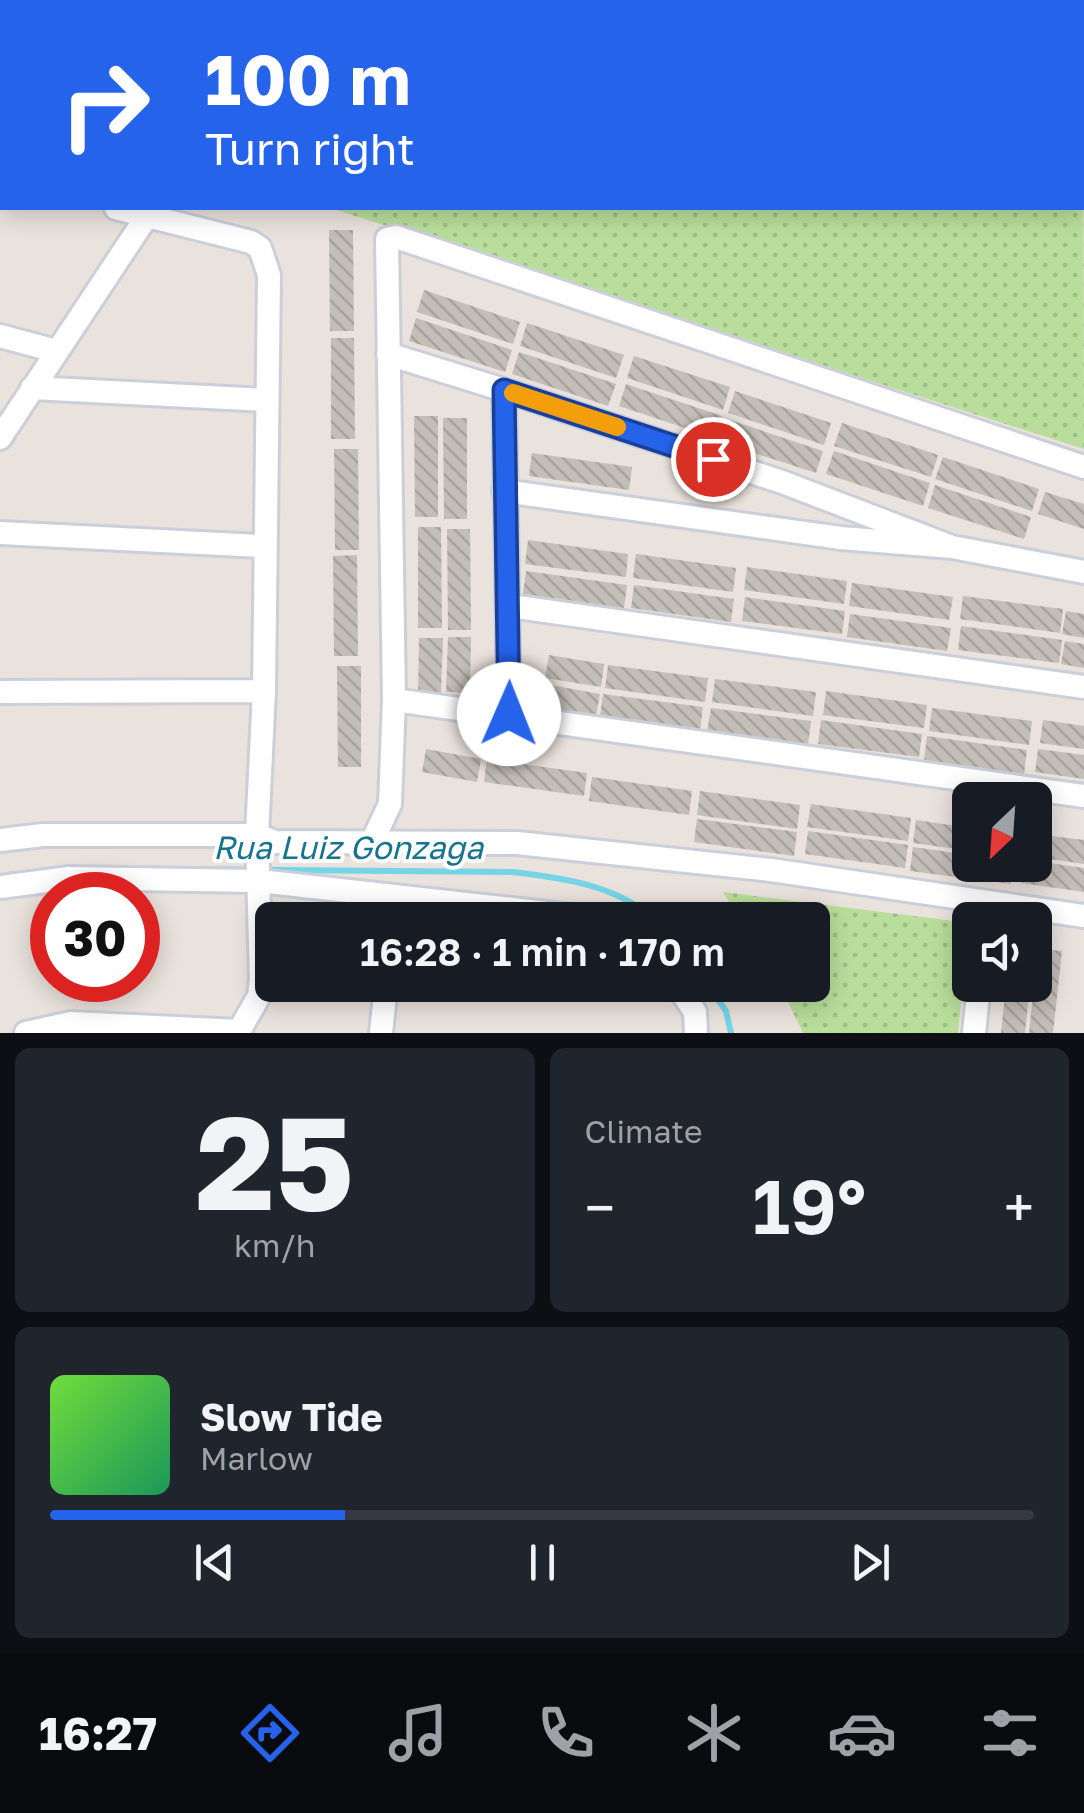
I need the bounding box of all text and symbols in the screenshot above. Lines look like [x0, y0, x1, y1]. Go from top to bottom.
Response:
text: 100 m [205, 36, 411, 120]
icon: right [40, 40, 170, 170]
text: Turn right [205, 121, 415, 175]
pin [671, 417, 756, 502]
icon: arrive [686, 432, 741, 487]
position arrow [457, 662, 561, 766]
north arrow [952, 782, 1052, 882]
map controls [952, 782, 1052, 1002]
water label: Rua Luiz Gonzaga [213, 828, 485, 866]
speed limit sign: 30 [30, 872, 160, 1002]
button: sound [952, 902, 1052, 1002]
text: 16:28 · 1 min · 170 m [360, 929, 725, 974]
text: 25 [195, 1083, 354, 1239]
text: Climate [585, 1112, 703, 1150]
text: 19° [752, 1160, 866, 1251]
text: − [585, 1174, 615, 1240]
text: + [1004, 1174, 1034, 1240]
text: km/h [234, 1226, 315, 1264]
text: Slow Tide [200, 1394, 383, 1439]
text: Marlow [200, 1439, 313, 1477]
icon: previous [187, 1535, 242, 1590]
icon: pause [515, 1535, 570, 1590]
icon: next [843, 1535, 898, 1590]
icon: directions [235, 1698, 305, 1768]
icon: music [383, 1698, 453, 1768]
icon: phone [531, 1698, 601, 1768]
icon: climate [679, 1698, 749, 1768]
icon: car [827, 1698, 897, 1768]
icon: filters [975, 1698, 1045, 1768]
text: 16:27 [39, 1706, 157, 1760]

